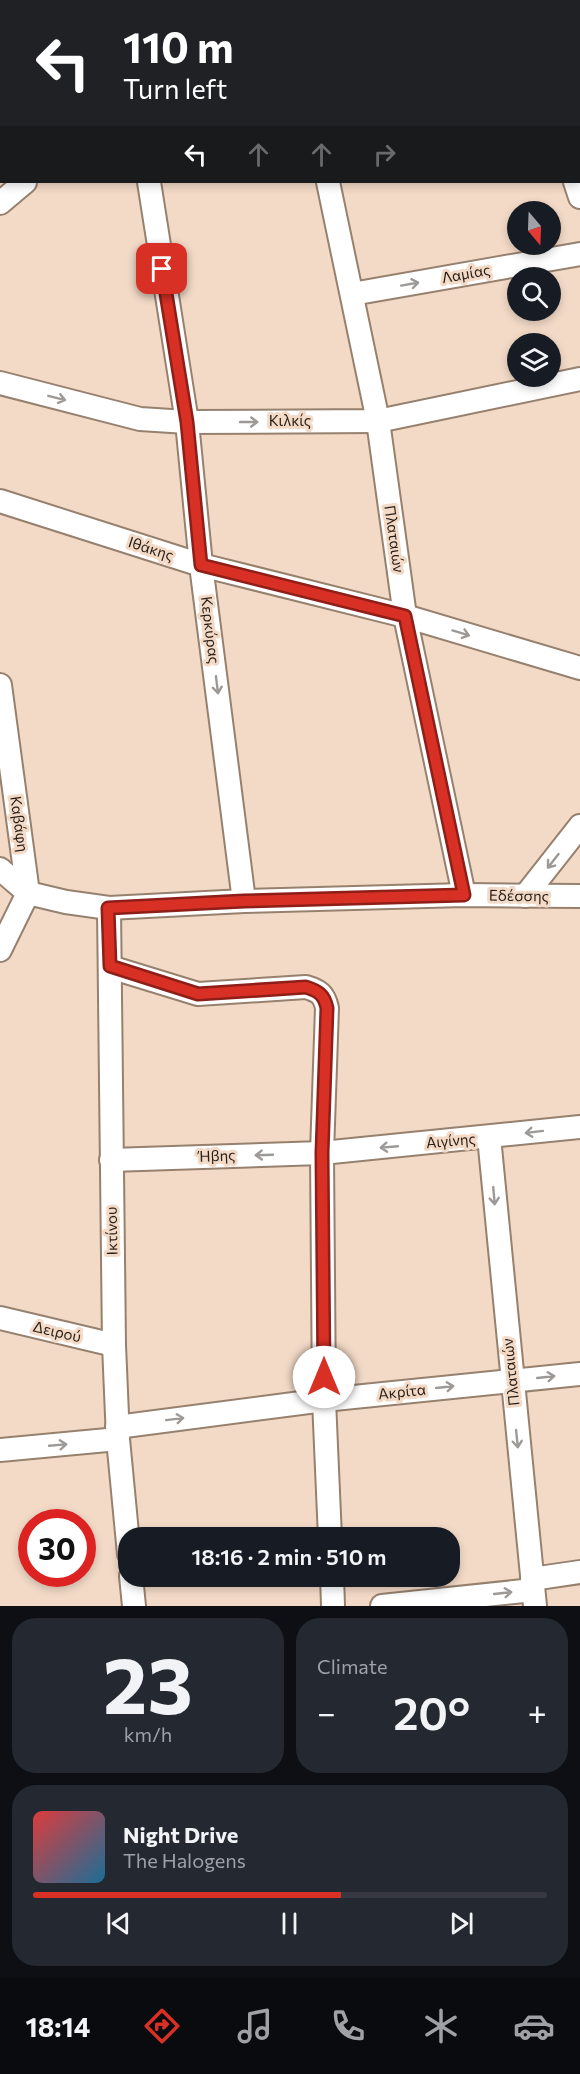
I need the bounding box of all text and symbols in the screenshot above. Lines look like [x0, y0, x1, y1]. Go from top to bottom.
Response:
text: 110 m [123, 20, 234, 72]
icon: left [24, 24, 102, 102]
text: Turn left [123, 72, 227, 105]
icon: left [179, 138, 212, 171]
icon: ahead [242, 138, 275, 171]
icon: ahead [305, 138, 338, 171]
icon: right [368, 138, 401, 171]
north arrow [507, 201, 561, 255]
map controls [507, 201, 561, 387]
pin [136, 243, 187, 294]
icon: arrive [145, 252, 178, 285]
street label: Λαμίας [440, 260, 491, 286]
button: search [507, 267, 561, 321]
one-way arrow [400, 278, 419, 289]
button: layers [507, 333, 561, 387]
one-way arrow [47, 392, 66, 404]
street label: Κιλκίς [269, 411, 311, 429]
one-way arrow [238, 416, 258, 428]
street label: Πλαταιών [381, 504, 409, 574]
street label: Ιθάκης [126, 532, 176, 564]
street label: Κερκύρας [198, 595, 224, 665]
one-way arrow [451, 628, 470, 639]
one-way arrow [211, 675, 222, 695]
street label: Καβάφη [7, 795, 33, 853]
one-way arrow [546, 853, 559, 869]
street label: Εδέσσης [489, 885, 549, 905]
one-way arrow [525, 1127, 545, 1138]
street label: Αιγίνης [425, 1129, 477, 1151]
one-way arrow [379, 1142, 399, 1153]
street label: Ήβης [196, 1145, 236, 1165]
one-way arrow [254, 1149, 274, 1160]
one-way arrow [489, 1185, 500, 1205]
street label: Ικτίνου [102, 1207, 120, 1255]
street label: Δειρού [31, 1317, 83, 1345]
street label: Πλαταιών [497, 1337, 523, 1407]
position arrow [292, 1345, 356, 1409]
one-way arrow [535, 1371, 555, 1382]
street label: Ακρίτα [377, 1380, 427, 1402]
one-way arrow [435, 1381, 455, 1392]
one-way arrow [165, 1413, 185, 1424]
one-way arrow [512, 1428, 523, 1448]
one-way arrow [48, 1439, 68, 1450]
speed limit sign: 30 [18, 1509, 96, 1587]
text: 18:16 · 2 min · 510 m [191, 1543, 387, 1570]
one-way arrow [493, 1587, 513, 1598]
text: 23 [103, 1635, 193, 1730]
text: Climate [317, 1654, 387, 1678]
text: 20° [393, 1684, 470, 1739]
text: − [317, 1691, 336, 1732]
text: + [528, 1691, 547, 1732]
text: km/h [124, 1722, 172, 1746]
text: Night Drive [123, 1821, 238, 1848]
text: The Halogens [123, 1848, 246, 1872]
icon: previous [102, 1907, 135, 1940]
icon: pause [273, 1907, 306, 1940]
icon: next [445, 1907, 478, 1940]
icon: directions [141, 2005, 183, 2047]
icon: music [234, 2005, 276, 2047]
icon: phone [327, 2005, 369, 2047]
icon: climate [420, 2005, 462, 2047]
icon: car [513, 2005, 555, 2047]
text: 18:14 [25, 2010, 90, 2043]

